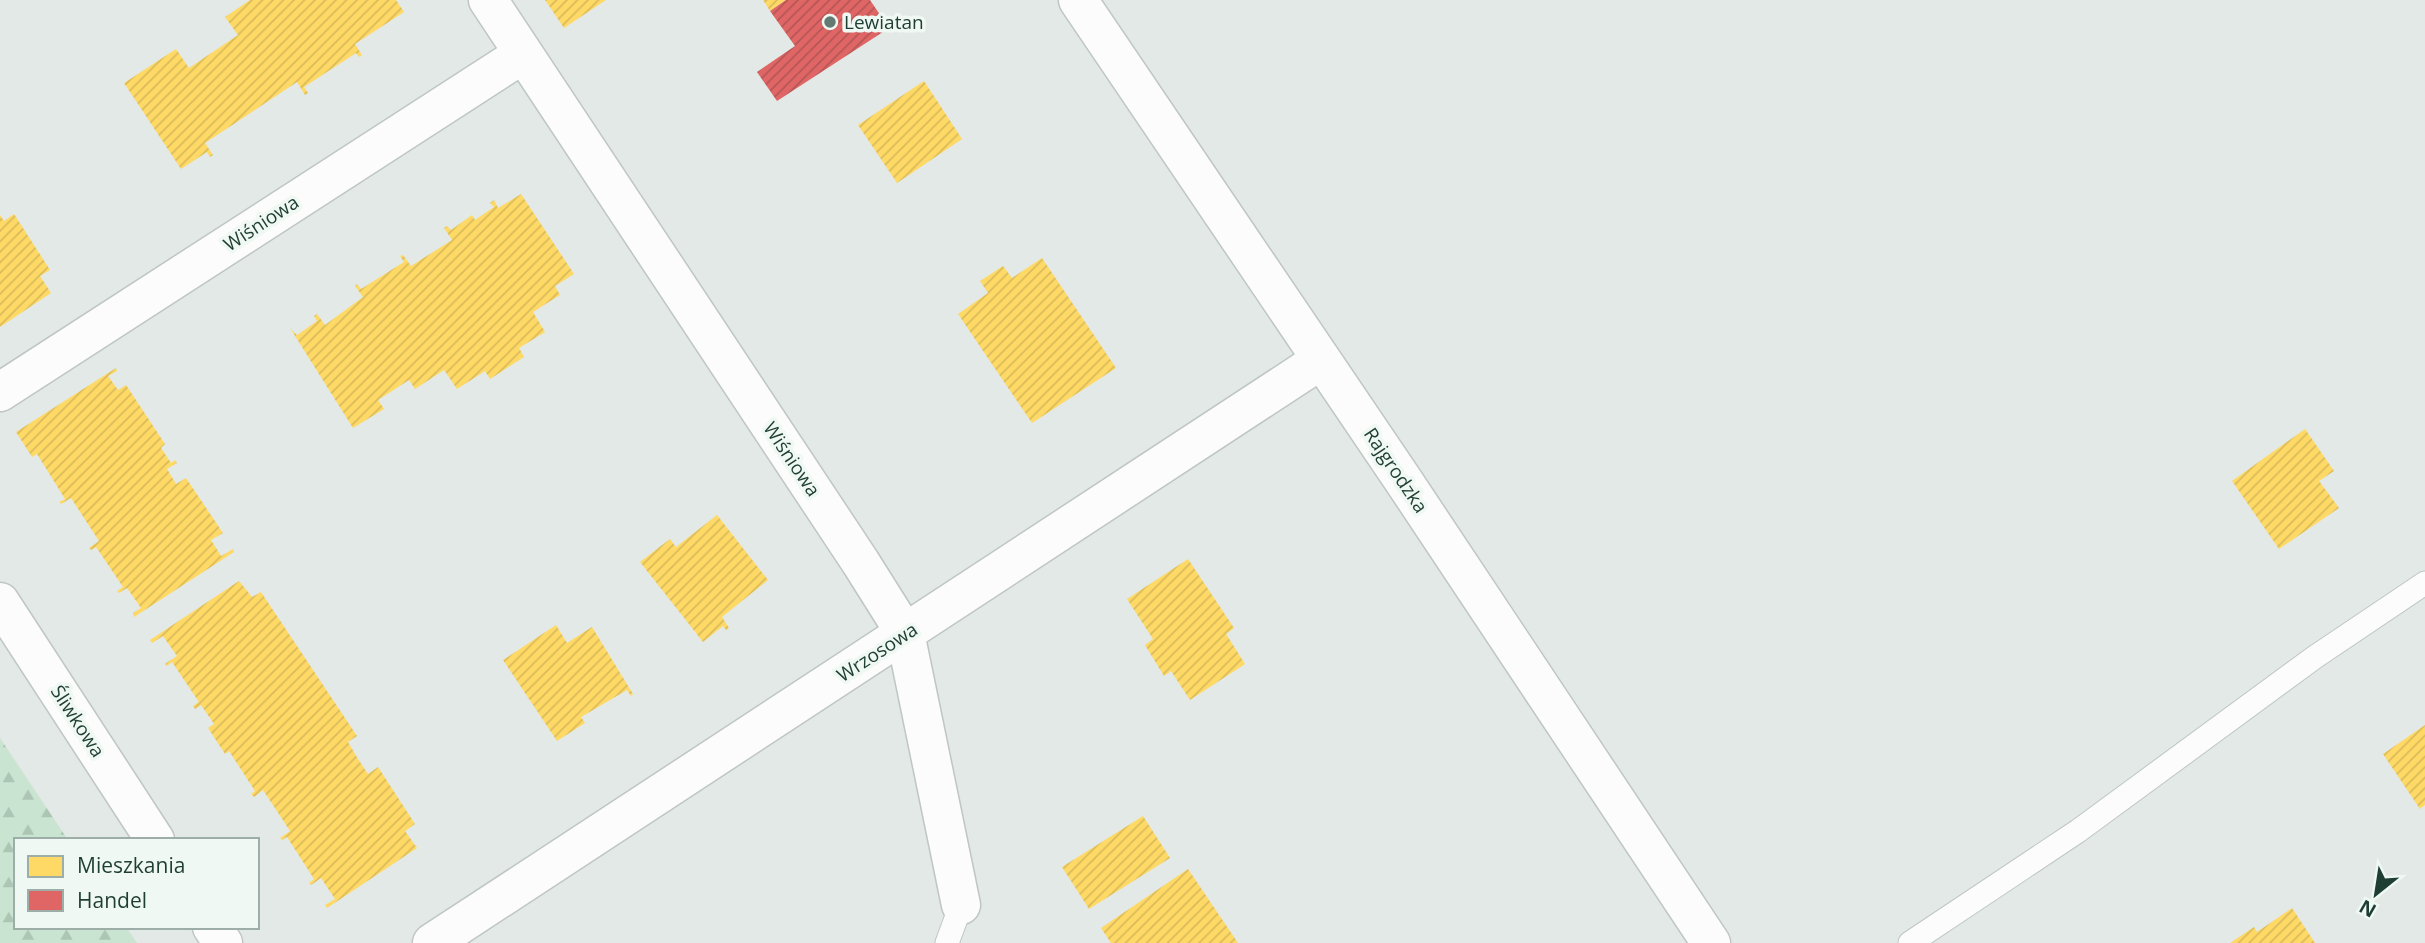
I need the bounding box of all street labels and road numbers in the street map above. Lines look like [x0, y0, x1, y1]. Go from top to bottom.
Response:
street label: Wiśniowa [218, 189, 304, 257]
street label: Wiśniowa [758, 417, 826, 501]
street label: Rajgrodzka [1358, 422, 1434, 518]
street label: Wrzosowa [832, 616, 922, 688]
street label: Śliwkowa [45, 680, 111, 762]

